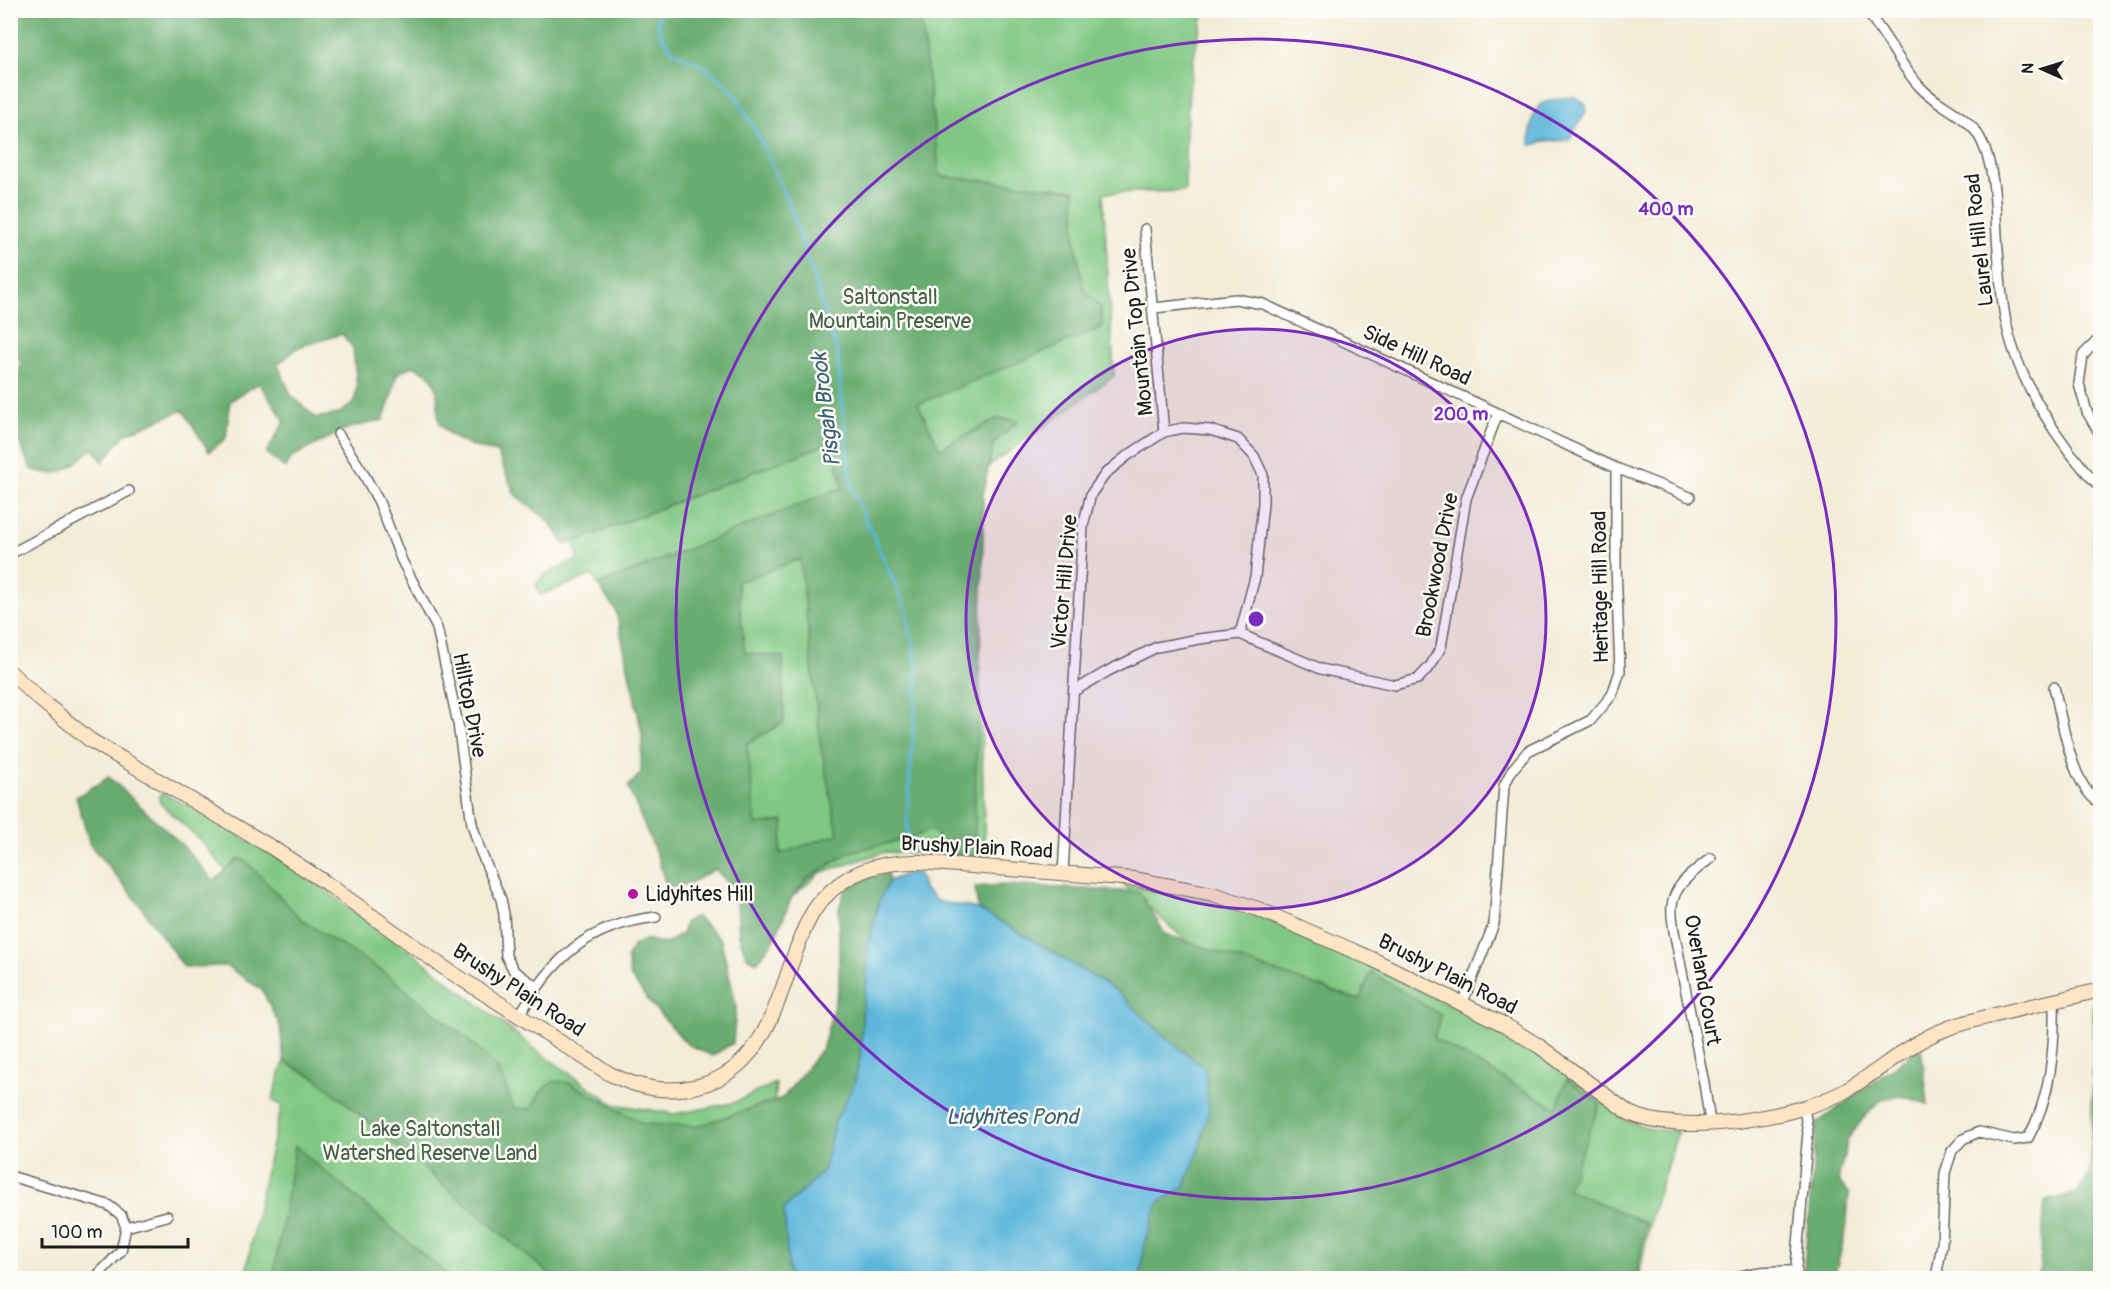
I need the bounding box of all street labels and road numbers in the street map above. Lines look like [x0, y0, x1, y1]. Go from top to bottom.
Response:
street label: Laurel Hill Road [1959, 172, 2000, 308]
street label: Mountain Top Drive [1115, 246, 1160, 417]
street label: Side Hill Road [1358, 319, 1475, 392]
street label: Brookwood Drive [1410, 490, 1465, 640]
street label: Heritage Hill Road [1586, 510, 1615, 664]
street label: Victor Hill Drive [1045, 513, 1084, 651]
street label: Hilltop Drive [446, 650, 493, 760]
street label: Brushy Plain Road [900, 830, 1054, 865]
street label: Overland Court [1678, 913, 1727, 1048]
street label: Brushy Plain Road [1374, 928, 1522, 1021]
street label: Brushy Plain Road [447, 938, 590, 1043]

